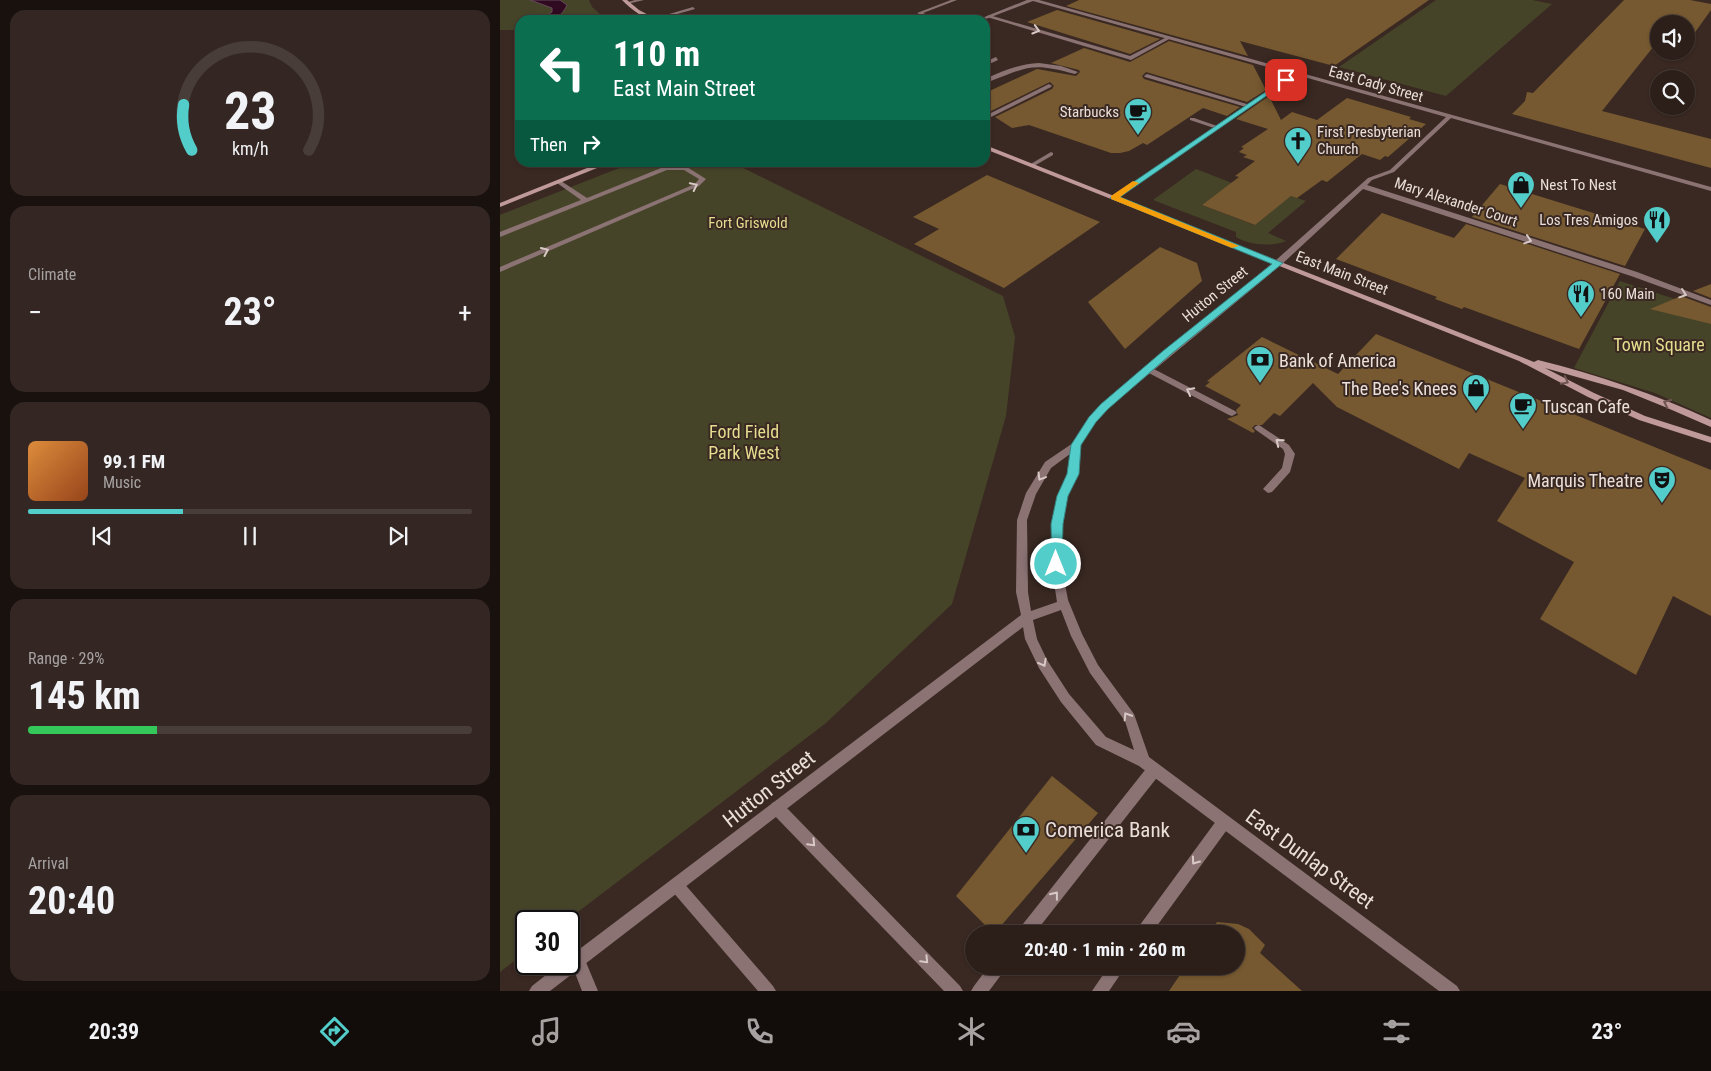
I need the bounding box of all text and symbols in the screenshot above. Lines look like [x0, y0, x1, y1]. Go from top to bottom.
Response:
map controls [1650, 15, 1695, 115]
button: sound [1650, 15, 1695, 60]
one-way arrow [1031, 25, 1040, 35]
text: 110 m [613, 34, 700, 75]
icon: left [530, 35, 595, 100]
pin [1265, 59, 1307, 101]
street label: East Cady Street [1327, 62, 1425, 106]
icon: arrive [1272, 66, 1300, 94]
button: search [1650, 70, 1695, 115]
text: East Main Street [613, 76, 756, 101]
text: 23 [224, 81, 276, 142]
cafe icon: Starbucks [1123, 97, 1153, 136]
place label: Starbucks [1060, 103, 1119, 121]
place label: First Presbyterian Church [1317, 123, 1421, 158]
church icon: First Presbyterian Church [1283, 126, 1313, 165]
icon: right [577, 130, 605, 158]
text: Then [530, 133, 567, 156]
text: km/h [232, 138, 268, 159]
shop icon: Nest To Nest [1506, 170, 1536, 209]
street label: Mary Alexander Court [1392, 174, 1520, 230]
place label: Nest To Nest [1540, 176, 1616, 194]
one-way arrow [689, 182, 698, 192]
restaurant icon: Los Tres Amigos [1642, 205, 1672, 244]
place label: Los Tres Amigos [1539, 211, 1638, 229]
park label: Fort Griswold [708, 214, 788, 232]
one-way arrow [1523, 234, 1532, 244]
one-way arrow [540, 247, 549, 258]
street label: East Main Street [1293, 247, 1391, 299]
street label: Hutton Street [1179, 262, 1251, 326]
text: Climate [28, 265, 76, 284]
restaurant icon: 160 Main [1566, 279, 1596, 318]
place label: 160 Main [1600, 285, 1655, 303]
one-way arrow [1678, 288, 1687, 298]
text: 23° [223, 290, 277, 334]
text: − [28, 296, 42, 329]
text: + [458, 296, 472, 329]
park label: Town Square [1613, 334, 1705, 355]
bank icon: Bank of America [1245, 345, 1275, 384]
place label: Bank of America [1279, 350, 1396, 371]
shop icon: The Bee's Knees [1461, 373, 1491, 412]
one-way arrow [1560, 375, 1569, 385]
place label: The Bee's Knees [1342, 378, 1457, 399]
one-way arrow [1187, 387, 1196, 397]
cafe icon: Tuscan Cafe [1508, 391, 1538, 430]
place label: Tuscan Cafe [1542, 396, 1630, 417]
one-way arrow [1663, 399, 1672, 410]
park label: Ford Field Park West [708, 421, 780, 463]
one-way arrow [1276, 439, 1285, 447]
text: 99.1 FM [103, 450, 165, 473]
theatre icon: Marquis Theatre [1647, 465, 1677, 504]
place label: Marquis Theatre [1527, 470, 1643, 491]
one-way arrow [1037, 472, 1047, 481]
text: Music [103, 473, 141, 492]
icon: previous [88, 522, 116, 550]
icon: pause [236, 522, 264, 550]
icon: next [384, 522, 412, 550]
position arrow [1029, 537, 1081, 589]
text: Range · 29% [28, 649, 104, 668]
one-way arrow [1037, 658, 1047, 667]
text: 145 km [28, 674, 141, 718]
one-way arrow [1123, 712, 1133, 721]
street label: Hutton Street [718, 746, 820, 832]
street label: East Dunlap Street [1241, 804, 1379, 914]
bank icon: Comerica Bank [1011, 815, 1041, 854]
place label: Comerica Bank [1045, 818, 1171, 842]
one-way arrow [806, 837, 815, 846]
text: Arrival [28, 854, 69, 873]
one-way arrow [1192, 855, 1201, 865]
text: 20:40 [28, 879, 115, 923]
one-way arrow [1049, 892, 1058, 901]
speed limit sign: 30 [515, 910, 580, 975]
text: 20:40 · 1 min · 260 m [1024, 938, 1186, 961]
one-way arrow [919, 954, 928, 963]
icon: directions [317, 1014, 352, 1049]
icon: music [529, 1014, 564, 1049]
icon: phone [742, 1014, 777, 1049]
icon: climate [954, 1014, 989, 1049]
icon: car [1166, 1014, 1201, 1049]
icon: filters [1379, 1014, 1414, 1049]
text: 20:39 [89, 1019, 139, 1044]
text: 23° [1591, 1019, 1622, 1044]

